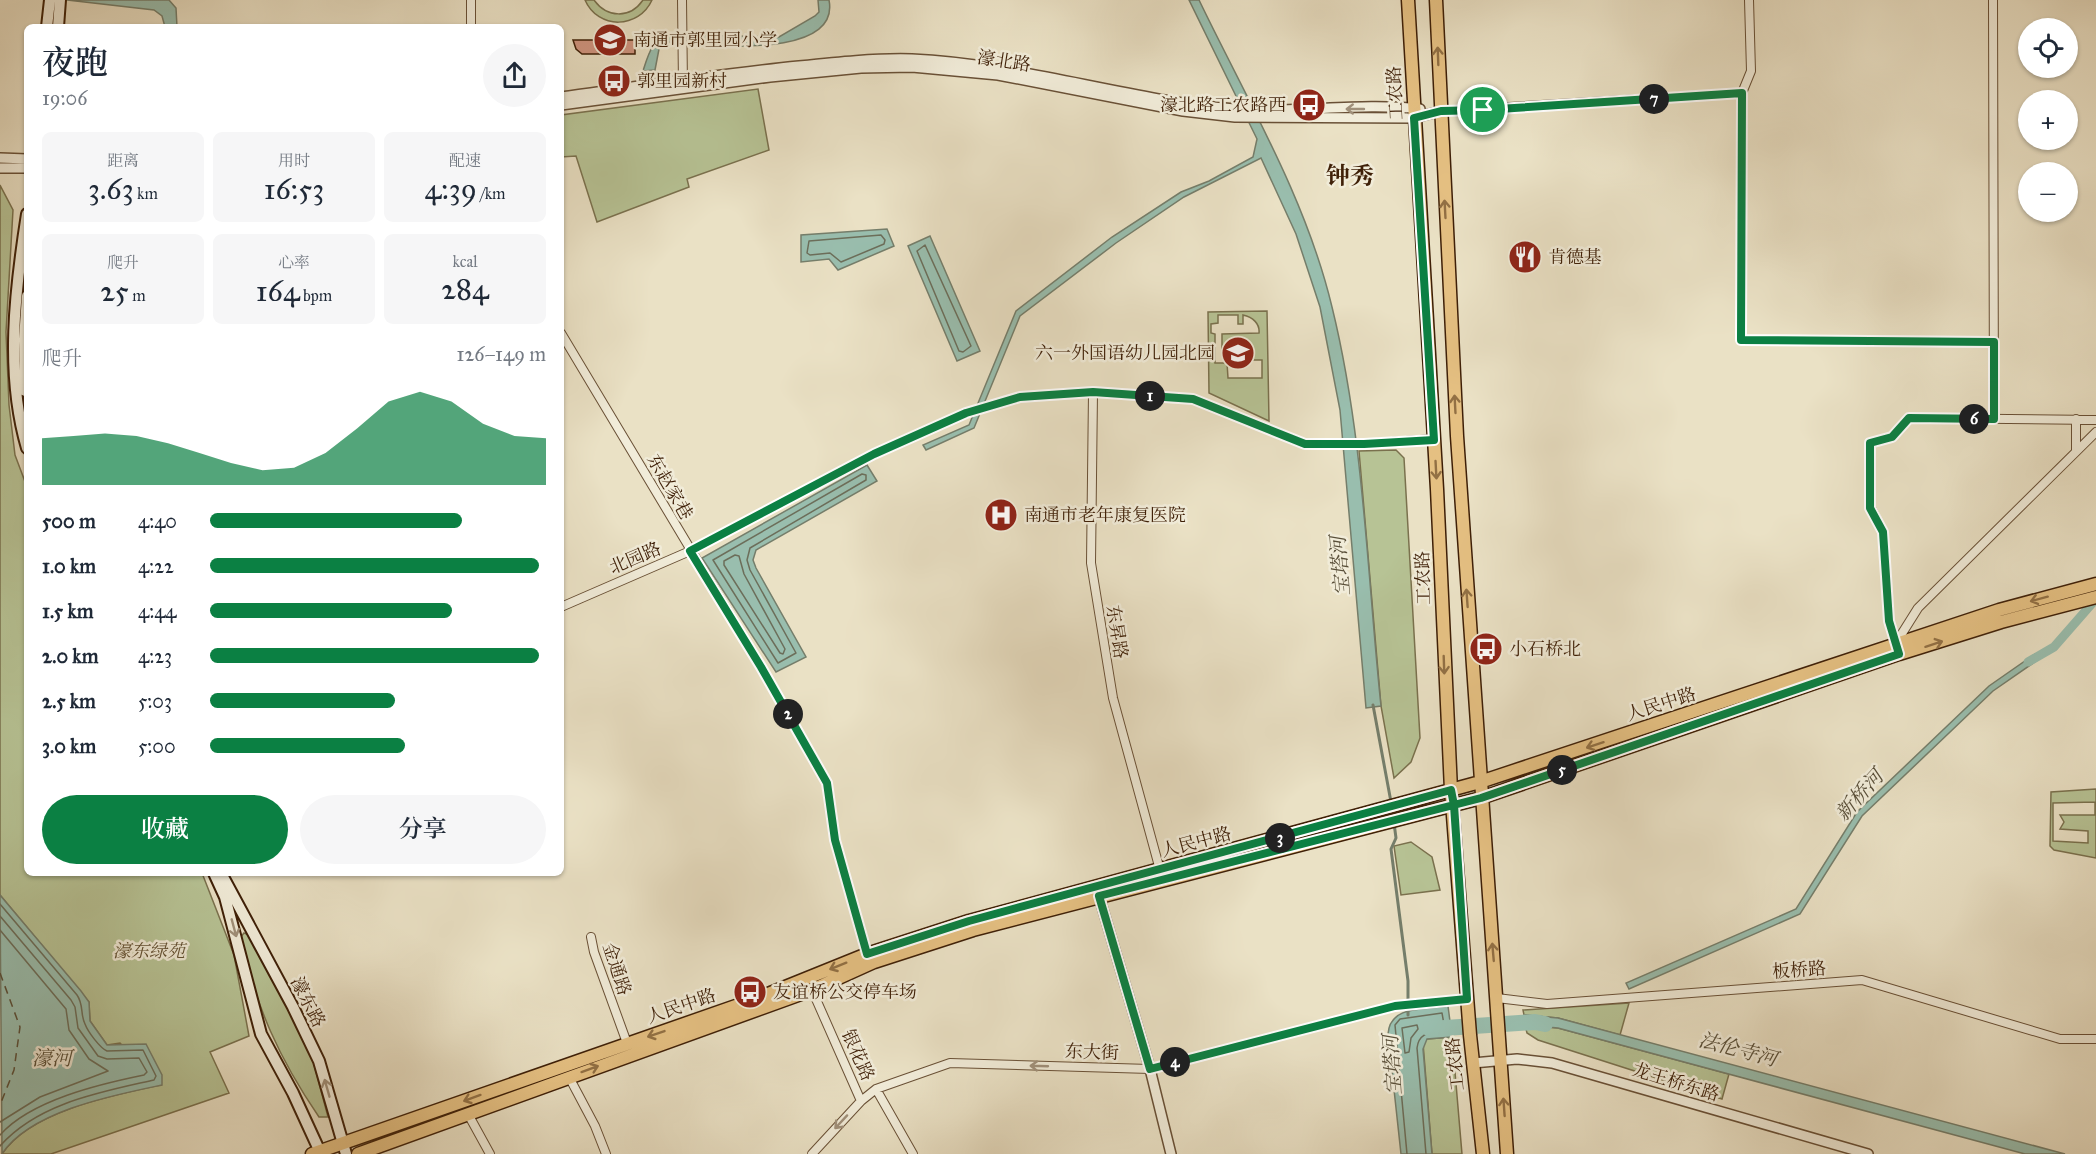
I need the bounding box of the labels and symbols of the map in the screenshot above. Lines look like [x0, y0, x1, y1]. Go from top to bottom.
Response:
school or university icon: 南通市郭里园小学 [592, 22, 628, 58]
place label: 南通市郭里园小学 [633, 29, 777, 51]
street label: 濠北路 [976, 46, 1032, 76]
one-way arrow [1433, 46, 1444, 66]
bus stop icon: 郭里园新村 [596, 63, 632, 99]
street label: 工农路 [1383, 65, 1407, 121]
place label: 郭里园新村 [637, 70, 727, 92]
pin [1457, 84, 1508, 135]
pin: 7 [1639, 84, 1669, 114]
bus stop icon: 濠北路工农路西 [1291, 87, 1327, 123]
place label: 濠北路工农路西 [1160, 94, 1286, 116]
one-way arrow [1345, 103, 1365, 114]
district label: 钟秀 [1326, 161, 1374, 191]
one-way arrow [1440, 199, 1451, 219]
restaurant icon: 肯德基 [1507, 239, 1543, 275]
place label: 肯德基 [1548, 246, 1602, 268]
school or university icon: 六一外国语幼儿园北园 [1220, 335, 1256, 371]
place label: 六一外国语幼儿园北园 [1035, 342, 1215, 364]
pin: 1 [1135, 381, 1165, 411]
one-way arrow [1450, 394, 1461, 414]
pin: 6 [1959, 404, 1989, 434]
street label: 东赵家巷 [642, 450, 698, 524]
one-way arrow [1430, 459, 1441, 479]
hospital icon: 南通市老年康复医院 [983, 497, 1019, 533]
place label: 南通市老年康复医院 [1024, 504, 1186, 526]
water label: 宝塔河 [1325, 532, 1355, 597]
street label: 北园路 [606, 537, 664, 579]
street label: 工农路 [1411, 551, 1435, 605]
one-way arrow [1462, 589, 1473, 609]
one-way arrow [2030, 594, 2049, 606]
street label: 东昇路 [1102, 604, 1132, 660]
bus stop icon: 小石桥北 [1468, 631, 1504, 667]
one-way arrow [1924, 637, 1943, 648]
place label: 小石桥北 [1509, 638, 1581, 660]
one-way arrow [1439, 654, 1450, 674]
street label: 人民中路 [1623, 682, 1699, 726]
pin: 2 [773, 699, 803, 729]
one-way arrow [1586, 740, 1605, 751]
pin: 5 [1547, 755, 1577, 785]
water label: 新桥河 [1830, 762, 1890, 825]
street label: 人民中路 [1158, 822, 1234, 862]
pin: 3 [1265, 823, 1295, 853]
one-way arrow [228, 918, 240, 937]
park label: 濠东绿苑 [113, 940, 188, 962]
street label: 金通路 [598, 940, 636, 998]
one-way arrow [1487, 943, 1498, 963]
street label: 板桥路 [1771, 957, 1827, 983]
one-way arrow [830, 961, 848, 972]
street label: 濠东路 [286, 973, 330, 1031]
bus stop icon: 友谊桥公交停车场 [732, 974, 768, 1010]
place label: 友谊桥公交停车场 [773, 981, 917, 1003]
street label: 人民中路 [643, 984, 719, 1028]
street label: 银花路 [837, 1026, 879, 1084]
water label: 法伦寺河 [1696, 1027, 1783, 1072]
one-way arrow [647, 1029, 666, 1040]
water label: 宝塔河 [1378, 1031, 1406, 1096]
street label: 工农路 [1441, 1036, 1469, 1092]
street label: 东大街 [1065, 1040, 1119, 1064]
water label: 濠河 [32, 1046, 75, 1070]
pin: 4 [1160, 1047, 1190, 1077]
street label: 龙王桥东路 [1630, 1058, 1722, 1106]
one-way arrow [1029, 1060, 1049, 1071]
one-way arrow [580, 1063, 599, 1074]
one-way arrow [321, 1079, 332, 1098]
one-way arrow [463, 1094, 482, 1105]
one-way arrow [1498, 1097, 1509, 1117]
one-way arrow [834, 1114, 848, 1129]

